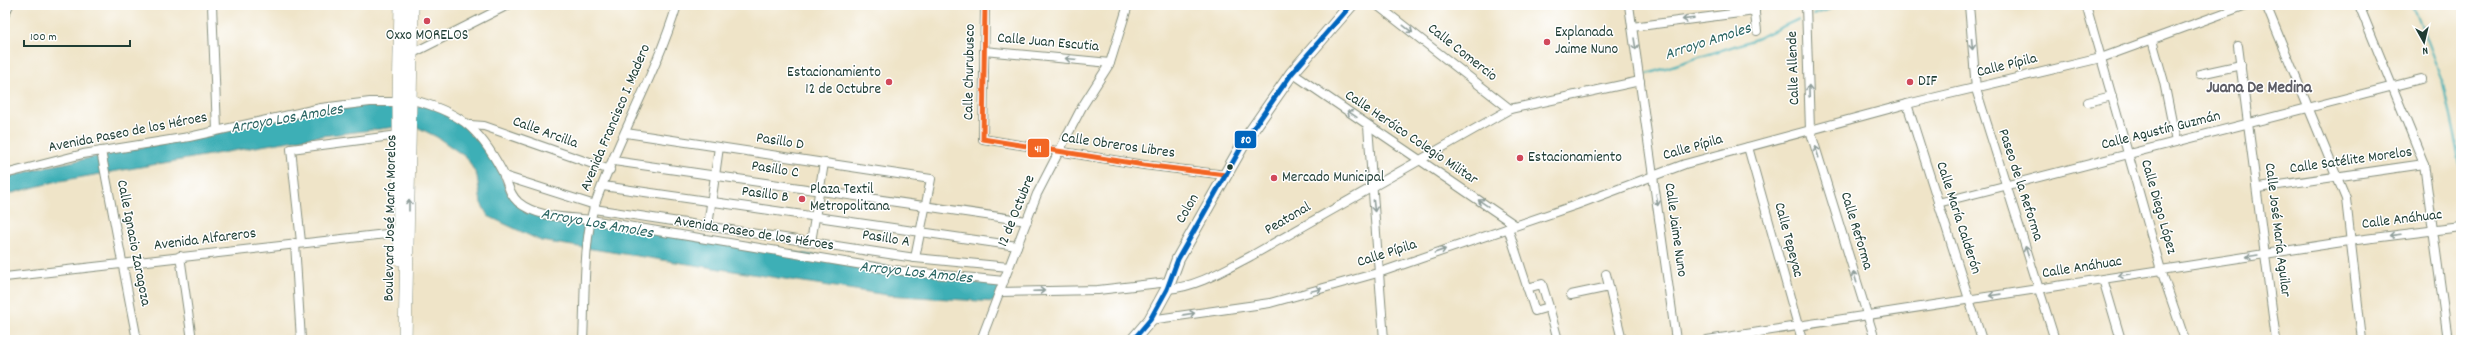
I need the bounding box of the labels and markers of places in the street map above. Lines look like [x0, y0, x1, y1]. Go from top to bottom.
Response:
marker: Oxxo MORELOS [422, 16, 432, 26]
place label: Explanada Jaime Nuno [1555, 22, 1618, 61]
place label: Oxxo MORELOS [386, 25, 468, 47]
marker: Explanada Jaime Nuno [1542, 37, 1552, 47]
place label: Estacionamiento 12 de Octubre [787, 62, 881, 101]
place label: DIF [1918, 71, 1937, 93]
marker: Estacionamiento 12 de Octubre [884, 77, 894, 87]
marker: DIF [1905, 77, 1915, 87]
place label: Estacionamiento [1528, 147, 1622, 169]
marker: Estacionamiento [1515, 153, 1525, 163]
unlabelled marker [1225, 162, 1235, 172]
place label: Mercado Municipal [1282, 167, 1385, 189]
marker: Mercado Municipal [1269, 173, 1279, 183]
place label: Plaza Textil Metropolitana [810, 179, 891, 218]
marker: Plaza Textil Metropolitana [797, 194, 807, 204]

